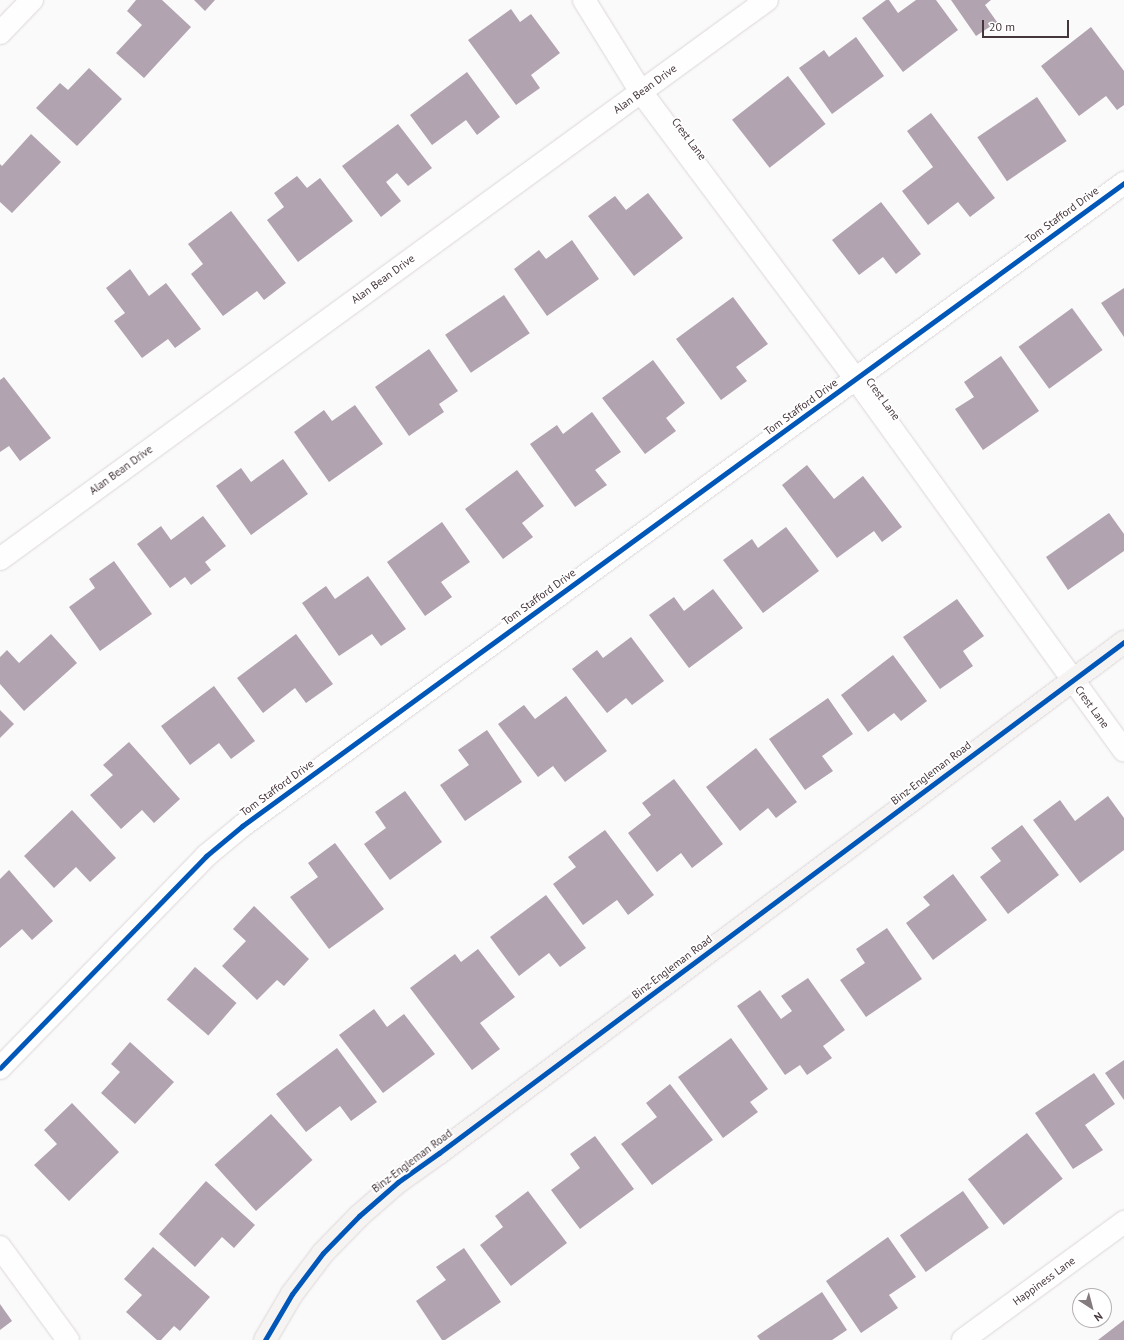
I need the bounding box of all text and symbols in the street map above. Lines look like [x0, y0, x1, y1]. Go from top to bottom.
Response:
scale bar [984, 12, 1071, 38]
text: 20 m [989, 19, 1015, 34]
street label: Alan Bean Drive [611, 62, 679, 116]
street label: Crest Lane [669, 115, 709, 163]
street label: Tom Stafford Drive [1023, 184, 1101, 246]
street label: Alan Bean Drive [349, 252, 417, 306]
street label: Crest Lane [863, 375, 903, 423]
street label: Tom Stafford Drive [762, 376, 840, 438]
street label: Alan Bean Drive [87, 443, 155, 497]
street label: Tom Stafford Drive [500, 566, 578, 628]
street label: Crest Lane [1072, 683, 1112, 731]
street label: Binz-Engleman Road [888, 739, 974, 807]
street label: Tom Stafford Drive [238, 757, 316, 819]
street label: Binz-Engleman Road [629, 933, 715, 1001]
street label: Binz-Engleman Road [369, 1127, 455, 1195]
street label: Happiness Lane [1010, 1254, 1078, 1308]
north arrow [1072, 1288, 1112, 1328]
text: N [1091, 1309, 1106, 1325]

